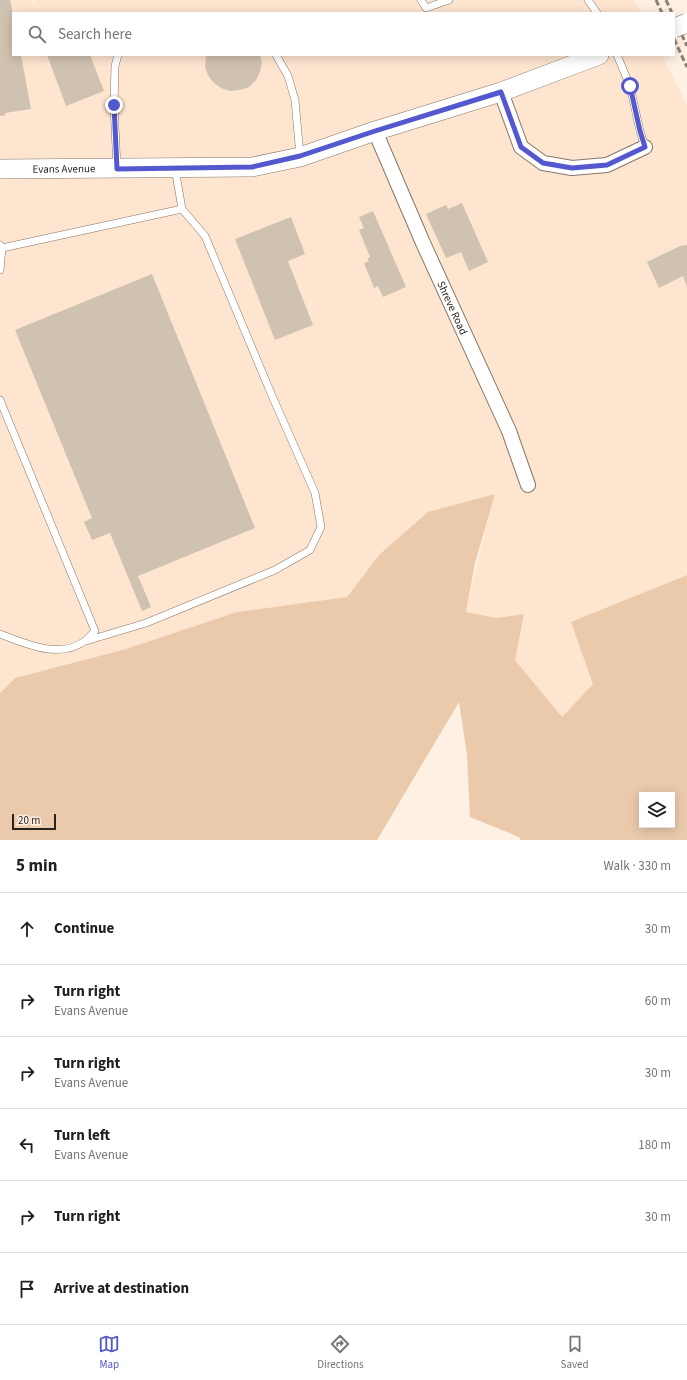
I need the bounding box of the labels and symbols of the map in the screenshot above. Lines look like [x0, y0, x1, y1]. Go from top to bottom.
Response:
route start [621, 77, 639, 95]
route end [105, 96, 123, 114]
street label: Evans Avenue [32, 161, 96, 176]
street label: Shreve Road [434, 278, 471, 337]
scale bar [12, 812, 56, 831]

